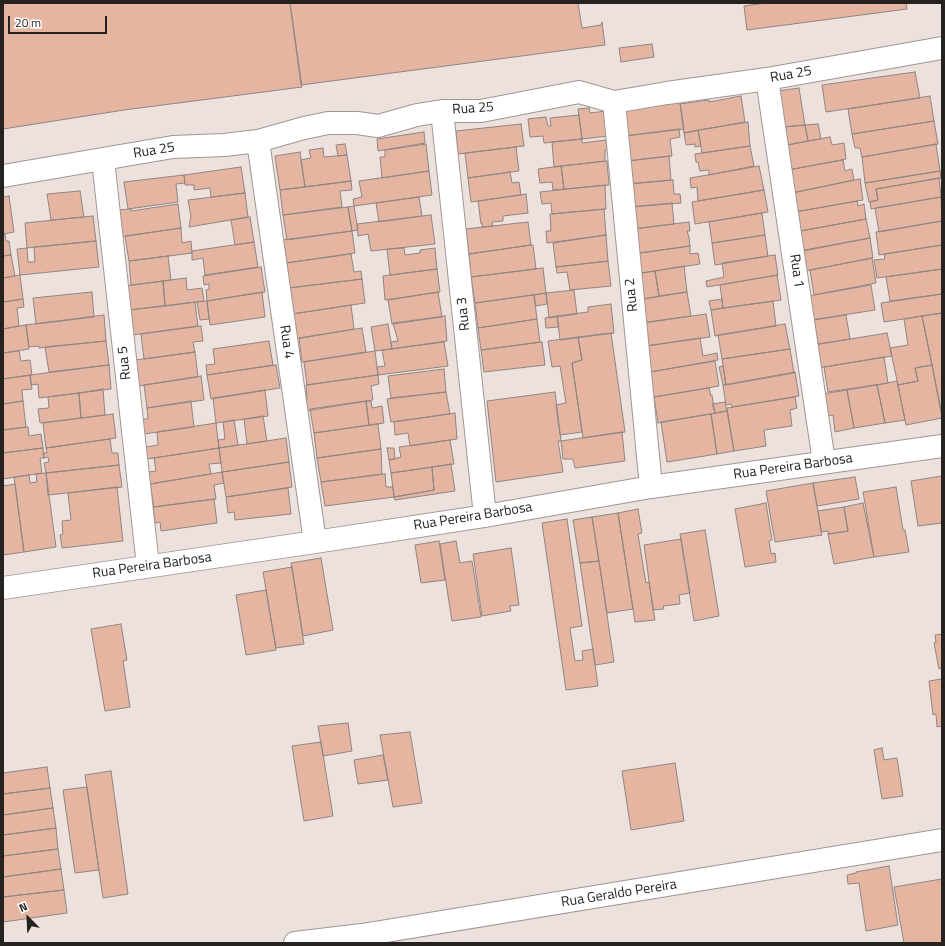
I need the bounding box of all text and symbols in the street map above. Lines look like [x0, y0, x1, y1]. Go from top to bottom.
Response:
scale bar [10, 8, 109, 34]
text: 20 m [15, 13, 41, 32]
street label: Rua 25 [769, 63, 813, 87]
street label: Rua 25 [452, 99, 494, 119]
street label: Rua 25 [132, 139, 176, 163]
street label: Rua 1 [785, 253, 807, 289]
street label: Rua 2 [622, 277, 642, 313]
street label: Rua 3 [454, 296, 474, 332]
street label: Rua 4 [275, 324, 297, 360]
street label: Rua 5 [115, 345, 135, 381]
street label: Rua Pereira Barbosa [732, 450, 854, 484]
street label: Rua Pereira Barbosa [412, 499, 534, 535]
street label: Rua Pereira Barbosa [91, 549, 213, 583]
street label: Rua Geraldo Pereira [560, 877, 678, 911]
north arrow [8, 898, 48, 938]
text: N [16, 898, 30, 916]

